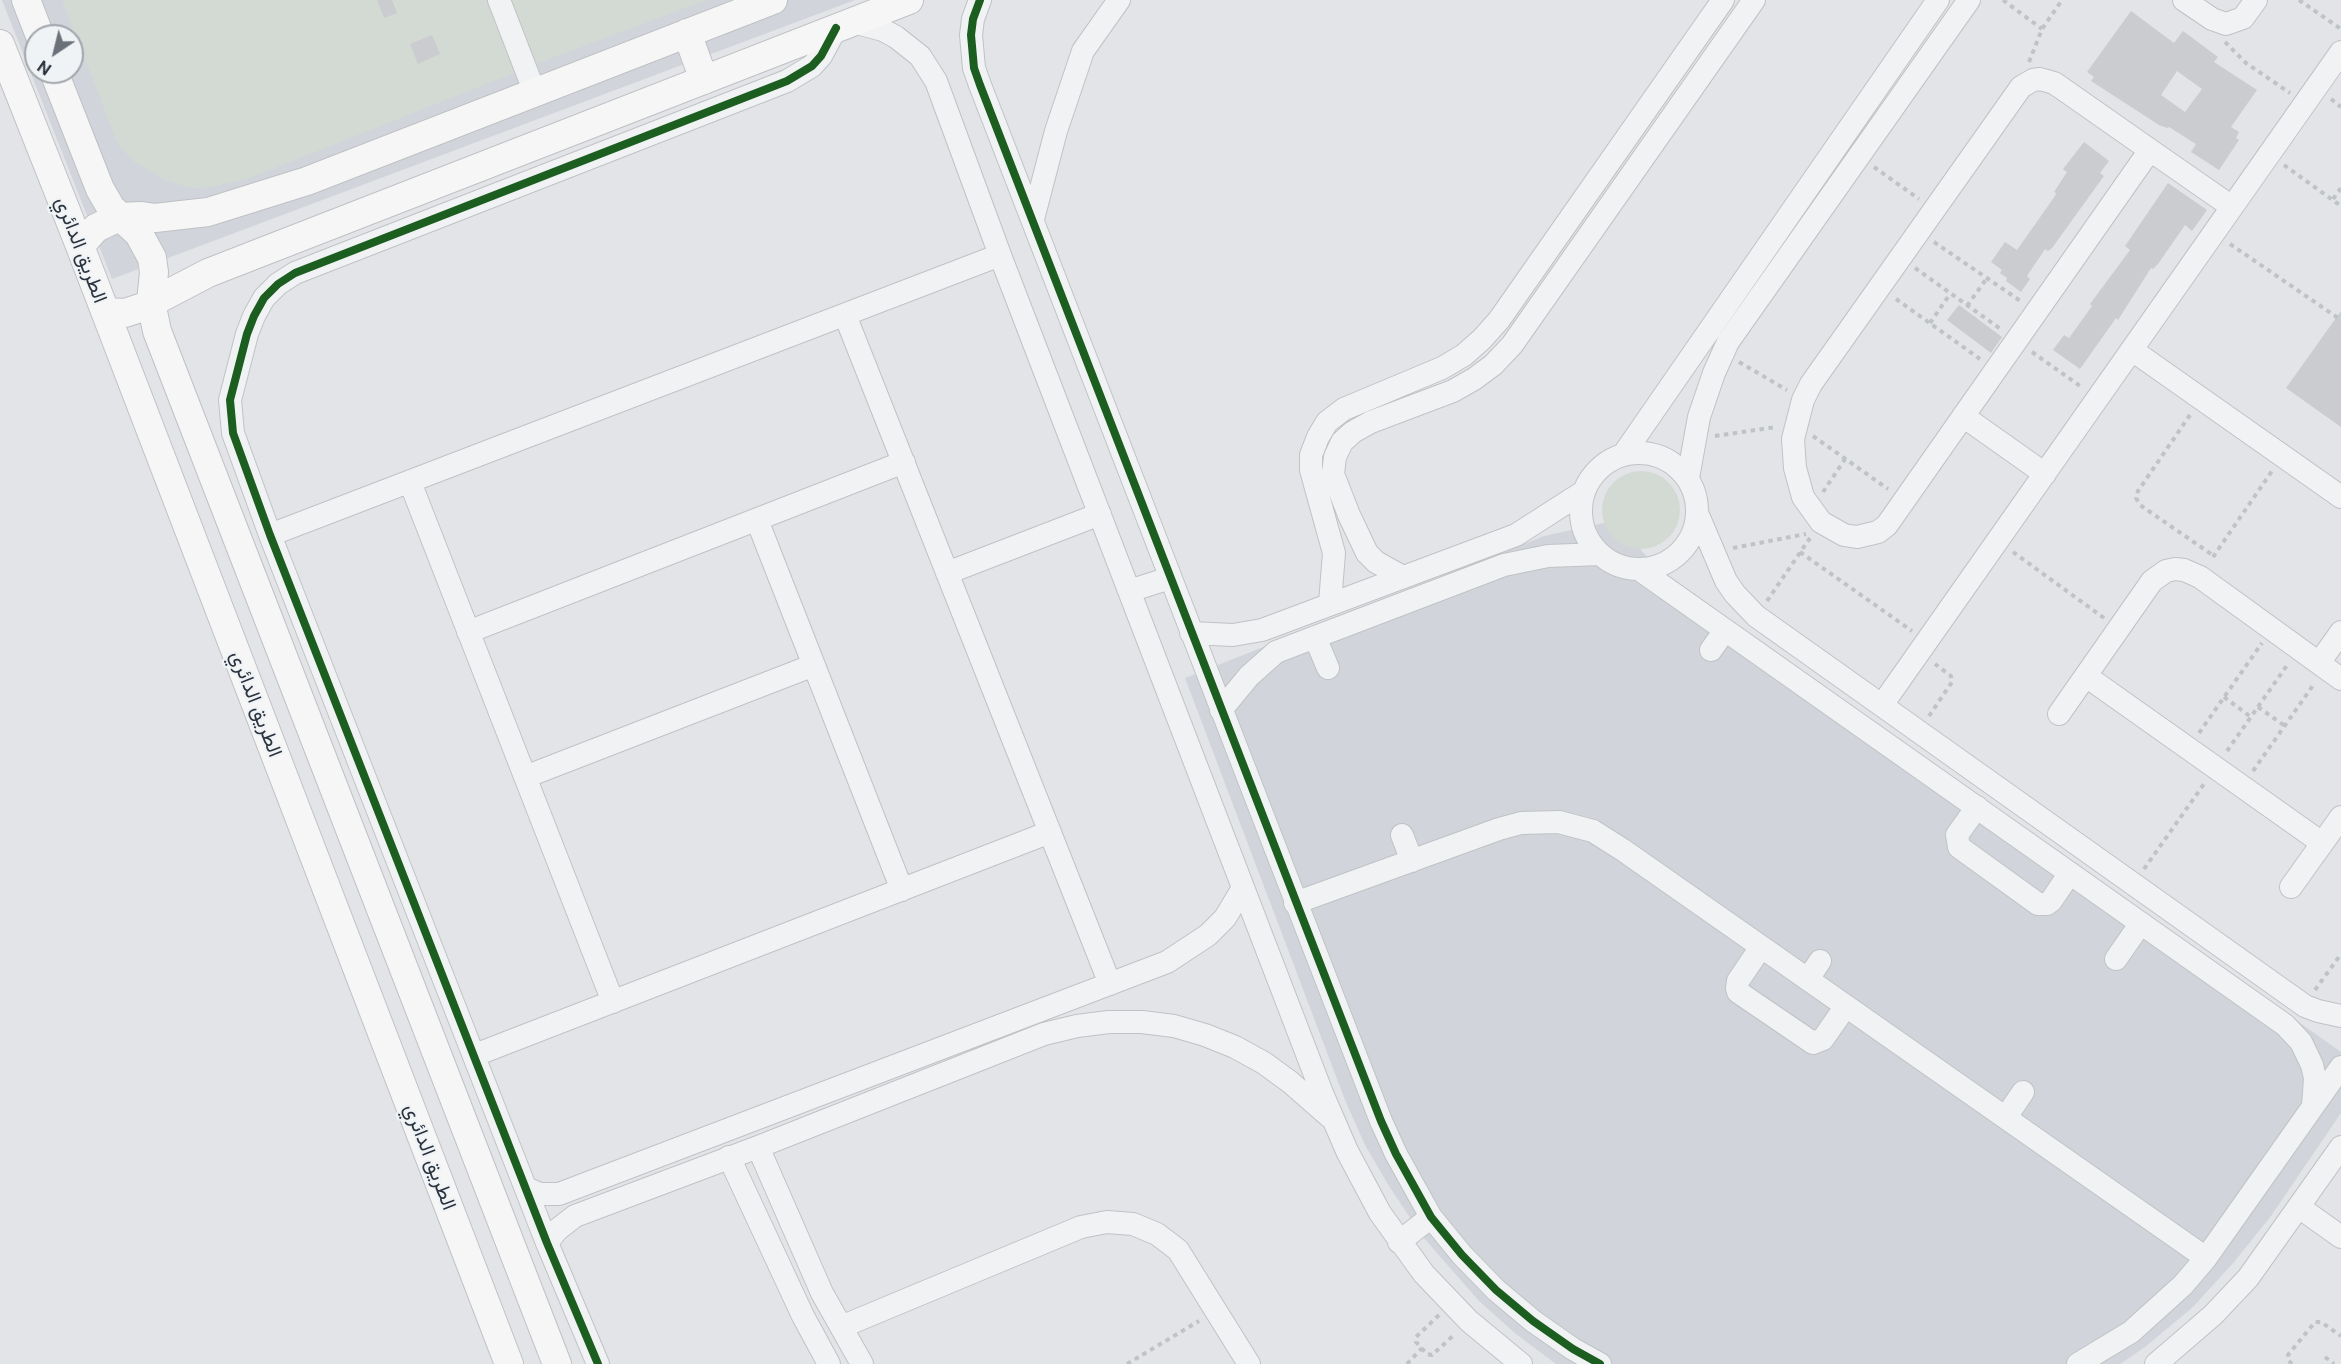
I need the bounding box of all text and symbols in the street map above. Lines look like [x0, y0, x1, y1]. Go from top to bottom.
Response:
north arrow [24, 24, 84, 84]
text: N [34, 56, 55, 79]
street label: الطريق الدائري [50, 194, 112, 306]
street label: الطريق الدائري [225, 648, 287, 760]
street label: الطريق الدائري [399, 1101, 461, 1213]

